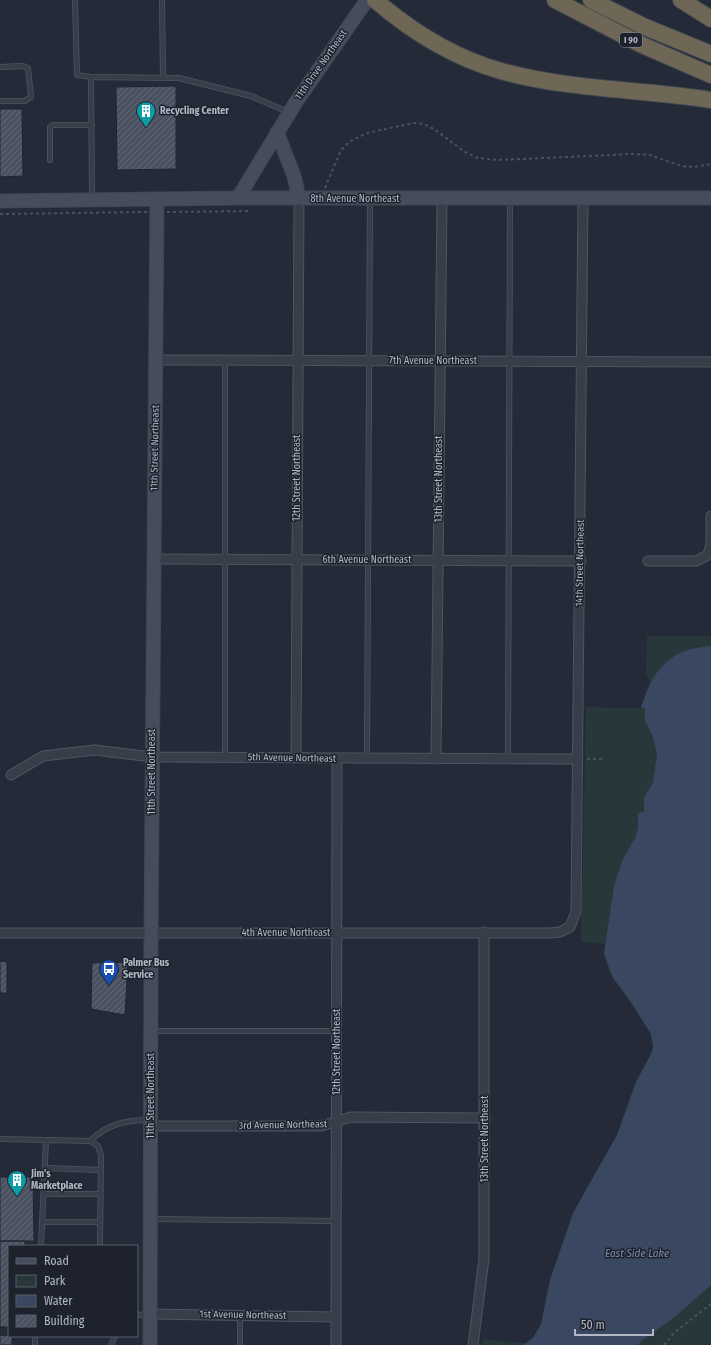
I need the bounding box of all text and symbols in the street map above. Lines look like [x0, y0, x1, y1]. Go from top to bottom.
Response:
street label: 11th Drive Northeast [292, 27, 350, 102]
road number: I 90 [620, 33, 642, 47]
building icon: Recycling Center [135, 100, 157, 128]
place label: Recycling Center [160, 105, 229, 117]
street label: 8th Avenue Northeast [311, 193, 400, 205]
street label: 7th Avenue Northeast [389, 355, 478, 367]
street label: 11th Street Northeast [148, 404, 162, 491]
street label: 12th Street Northeast [291, 434, 303, 521]
street label: 13th Street Northeast [433, 435, 445, 522]
street label: 14th Street Northeast [573, 519, 587, 607]
street label: 6th Avenue Northeast [323, 554, 412, 566]
street label: 11th Street Northeast [146, 728, 158, 815]
street label: 5th Avenue Northeast [248, 751, 337, 765]
street label: 4th Avenue Northeast [242, 927, 331, 939]
place label: Palmer Bus Service [123, 957, 170, 981]
bus stop icon: Palmer Bus Service [98, 958, 120, 986]
street label: 12th Street Northeast [331, 1008, 343, 1095]
street label: 11th Street Northeast [145, 1052, 157, 1139]
street label: 13th Street Northeast [479, 1095, 491, 1182]
street label: 3rd Avenue Northeast [239, 1118, 328, 1132]
place label: Jim's Marketplace [30, 1168, 83, 1192]
building icon: Jim's Marketplace [6, 1169, 28, 1197]
legend [8, 1245, 138, 1337]
water label: East Side Lake [605, 1247, 669, 1260]
text: Road [44, 1254, 69, 1268]
text: Park [44, 1274, 66, 1288]
text: Water [44, 1294, 73, 1308]
street label: 1st Avenue Northeast [200, 1308, 287, 1322]
scale bar [575, 1311, 653, 1337]
text: Building [44, 1314, 85, 1328]
text: 50 m [581, 1318, 605, 1332]

